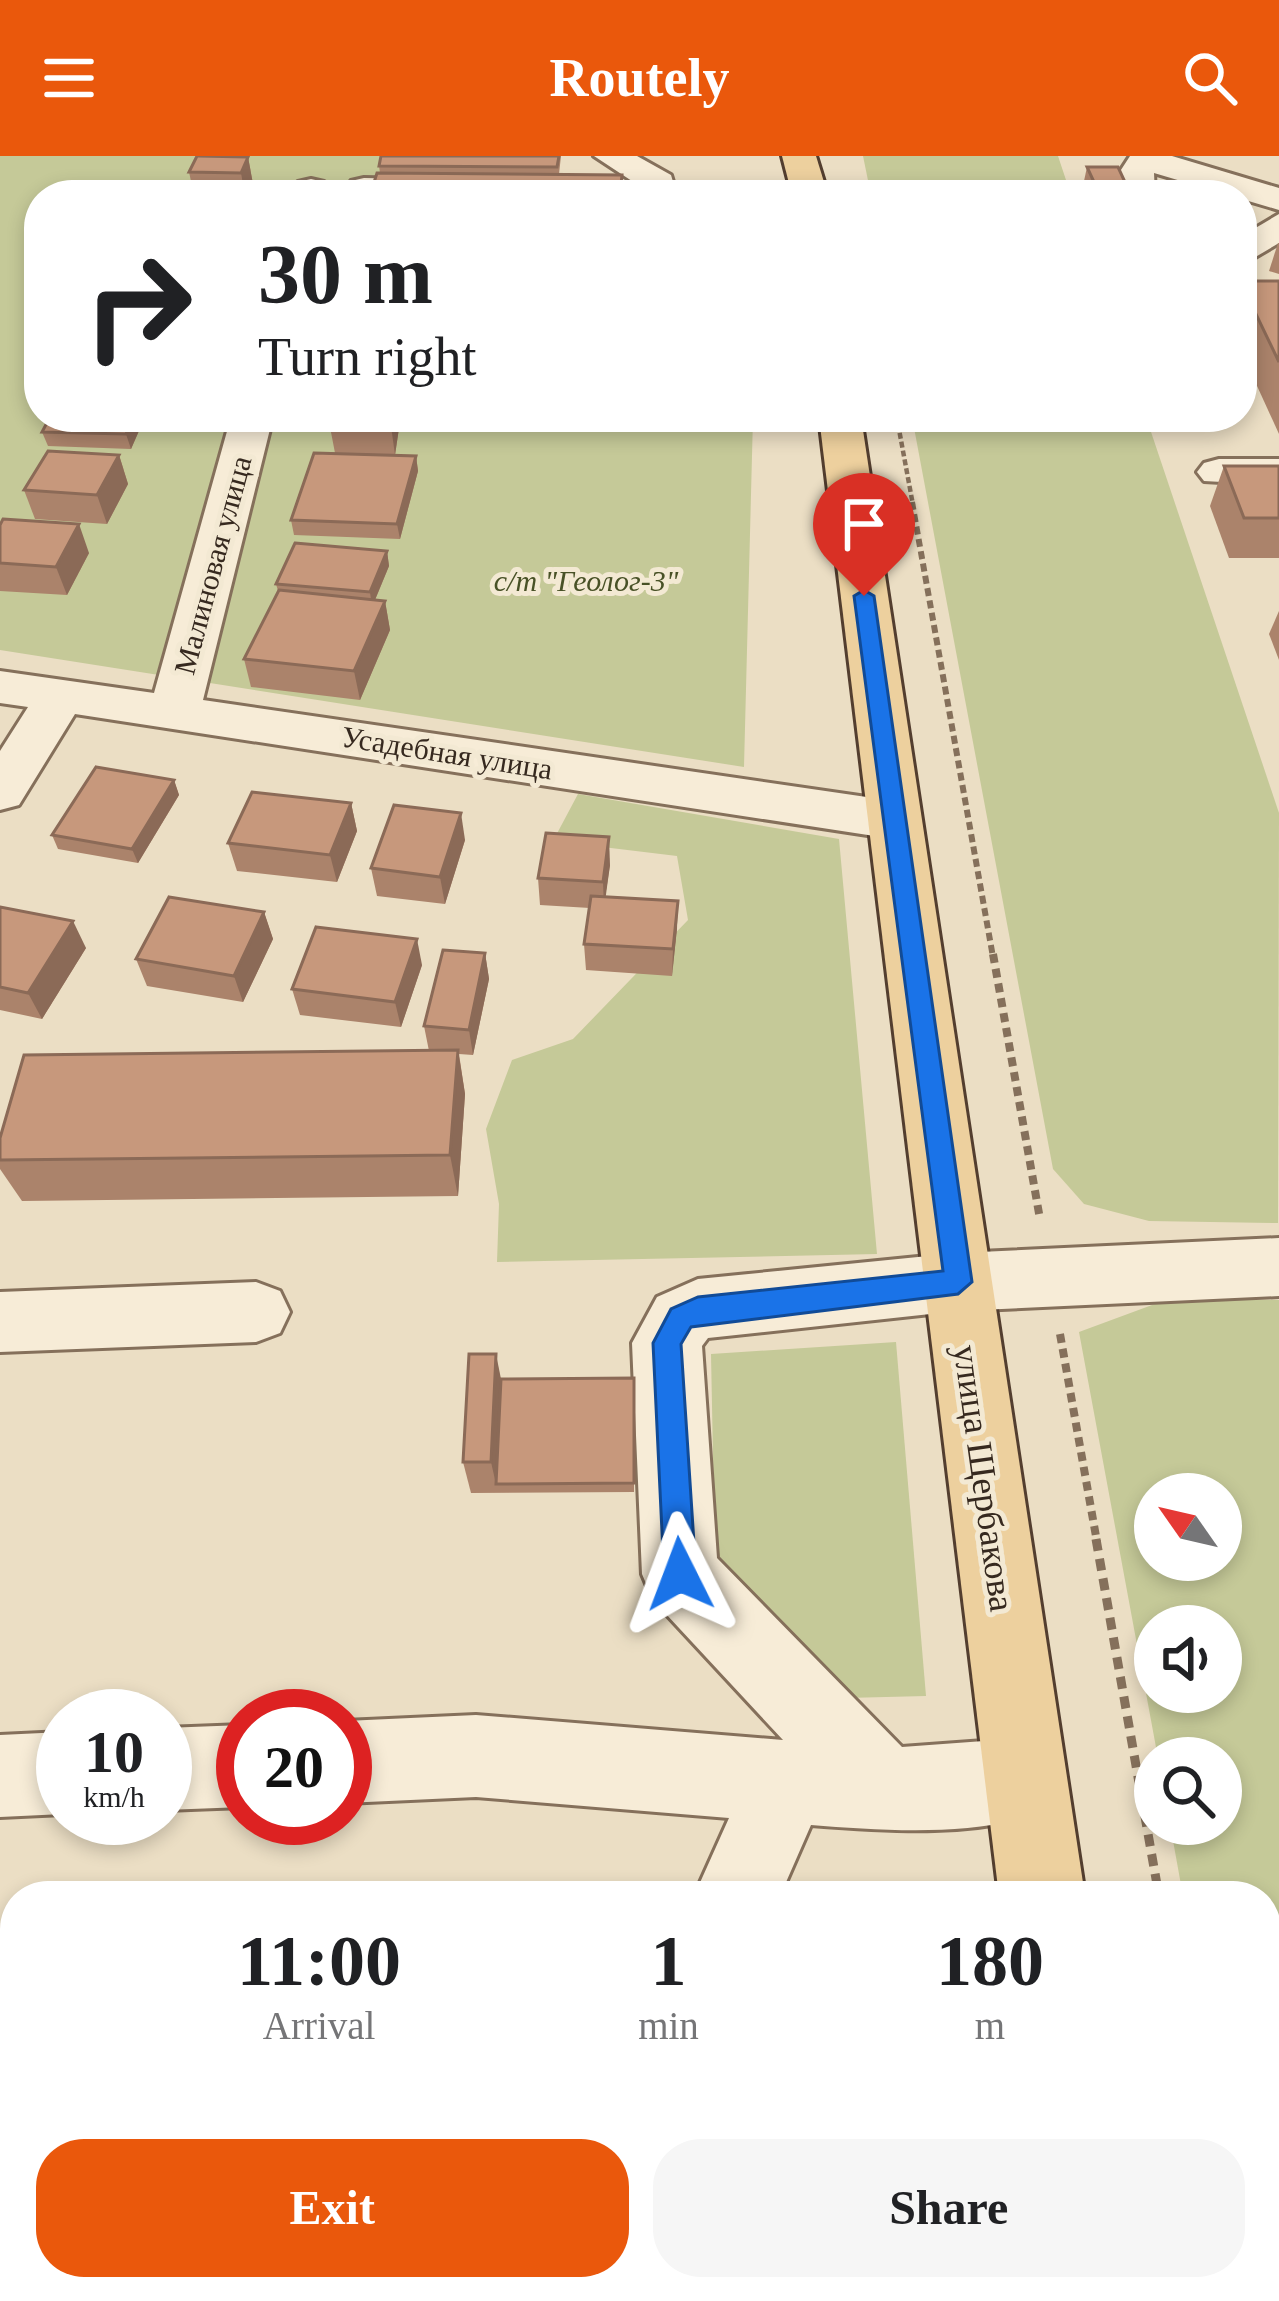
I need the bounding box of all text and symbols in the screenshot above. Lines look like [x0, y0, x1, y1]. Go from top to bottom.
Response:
icon: menu [36, 45, 102, 111]
icon: search [1177, 45, 1243, 111]
text: Routely [550, 48, 729, 108]
icon: right [60, 228, 216, 384]
text: 30 m [258, 228, 433, 321]
text: Turn right [258, 327, 477, 387]
street label: Малиновая улица [167, 452, 258, 678]
pin [813, 473, 915, 596]
icon: arrive [831, 491, 897, 557]
park label: с/т "Геолог-3" [494, 564, 679, 597]
street label: Усадебная улица [339, 720, 555, 785]
street label: улица Щербакова [946, 1342, 1023, 1614]
north arrow [1134, 1473, 1242, 1581]
map controls [1134, 1473, 1242, 1845]
position arrow [617, 1511, 743, 1637]
button: sound [1134, 1605, 1242, 1713]
speed limit sign: 20 [216, 1689, 372, 1845]
text: 10 [84, 1719, 144, 1785]
button: search [1134, 1737, 1242, 1845]
text: km/h [83, 1780, 145, 1813]
text: 11:00 [237, 1921, 401, 2001]
text: 1 [651, 1921, 687, 2001]
text: 180 [936, 1921, 1044, 2001]
text: Arrival [263, 2004, 375, 2047]
text: min [638, 2004, 699, 2047]
text: m [975, 2004, 1005, 2047]
button: Exit [36, 2139, 629, 2277]
button: Share [653, 2139, 1245, 2277]

